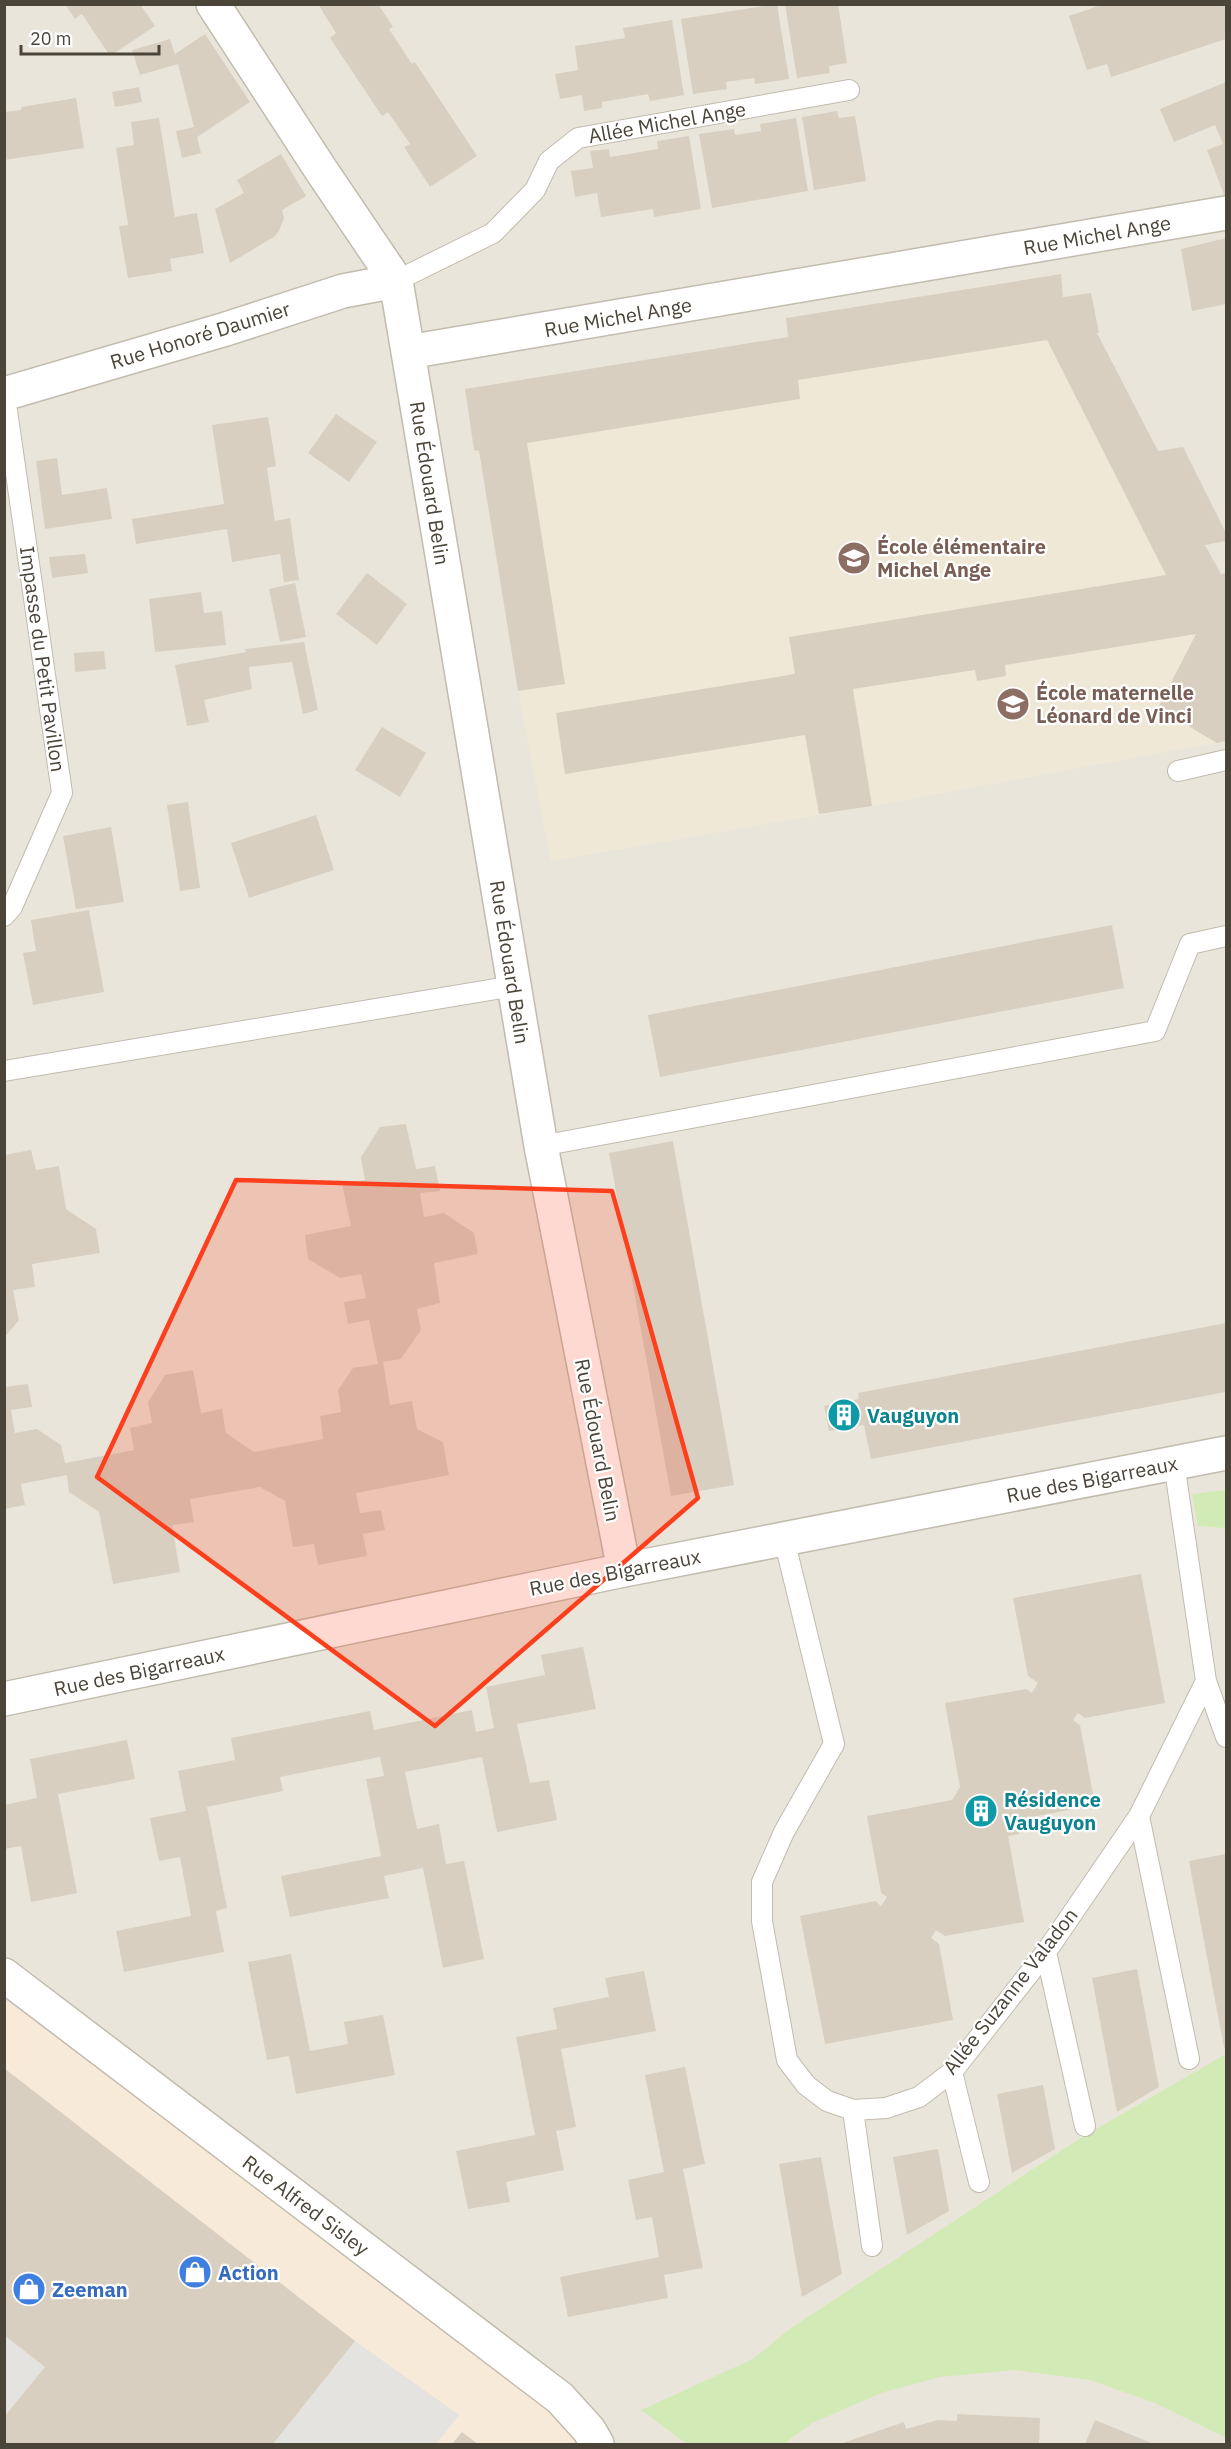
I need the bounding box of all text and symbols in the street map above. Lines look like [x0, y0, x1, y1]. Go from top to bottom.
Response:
scale bar [21, 18, 159, 56]
text: 20 m [30, 27, 72, 50]
street label: Allée Michel Ange [586, 95, 748, 149]
street label: Rue Michel Ange [1021, 209, 1173, 261]
street label: Rue Michel Ange [542, 291, 694, 343]
street label: Rue Honoré Daumier [107, 295, 293, 375]
street label: Rue Édouard Belin [404, 399, 456, 567]
place label: École élémentaire Michel Ange [877, 533, 1046, 583]
school or university icon: École élémentaire Michel Ange [836, 540, 872, 576]
street label: Impasse du Petit Pavillon [14, 544, 72, 774]
place label: École maternelle Léonard de Vinci [1036, 679, 1194, 729]
school or university icon: École maternelle Léonard de Vinci [995, 686, 1031, 722]
street label: Rue Édouard Belin [484, 878, 536, 1046]
street label: Rue Édouard Belin [569, 1356, 627, 1524]
building icon: Vauguyon [826, 1397, 862, 1433]
place label: Vauguyon [867, 1402, 959, 1429]
street label: Rue des Bigarreaux [1004, 1449, 1180, 1509]
street label: Rue des Bigarreaux [527, 1542, 703, 1602]
street label: Rue des Bigarreaux [51, 1640, 227, 1702]
place label: Résidence Vauguyon [1004, 1786, 1101, 1836]
building icon: Résidence Vauguyon [963, 1793, 999, 1829]
street label: Allée Suzanne Valadon [937, 1902, 1083, 2080]
street label: Rue Alfred Sisley [237, 2149, 375, 2261]
shop icon: Action [177, 2254, 213, 2290]
place label: Action [218, 2259, 279, 2286]
shop icon: Zeeman [11, 2271, 47, 2307]
place label: Zeeman [52, 2276, 128, 2303]

